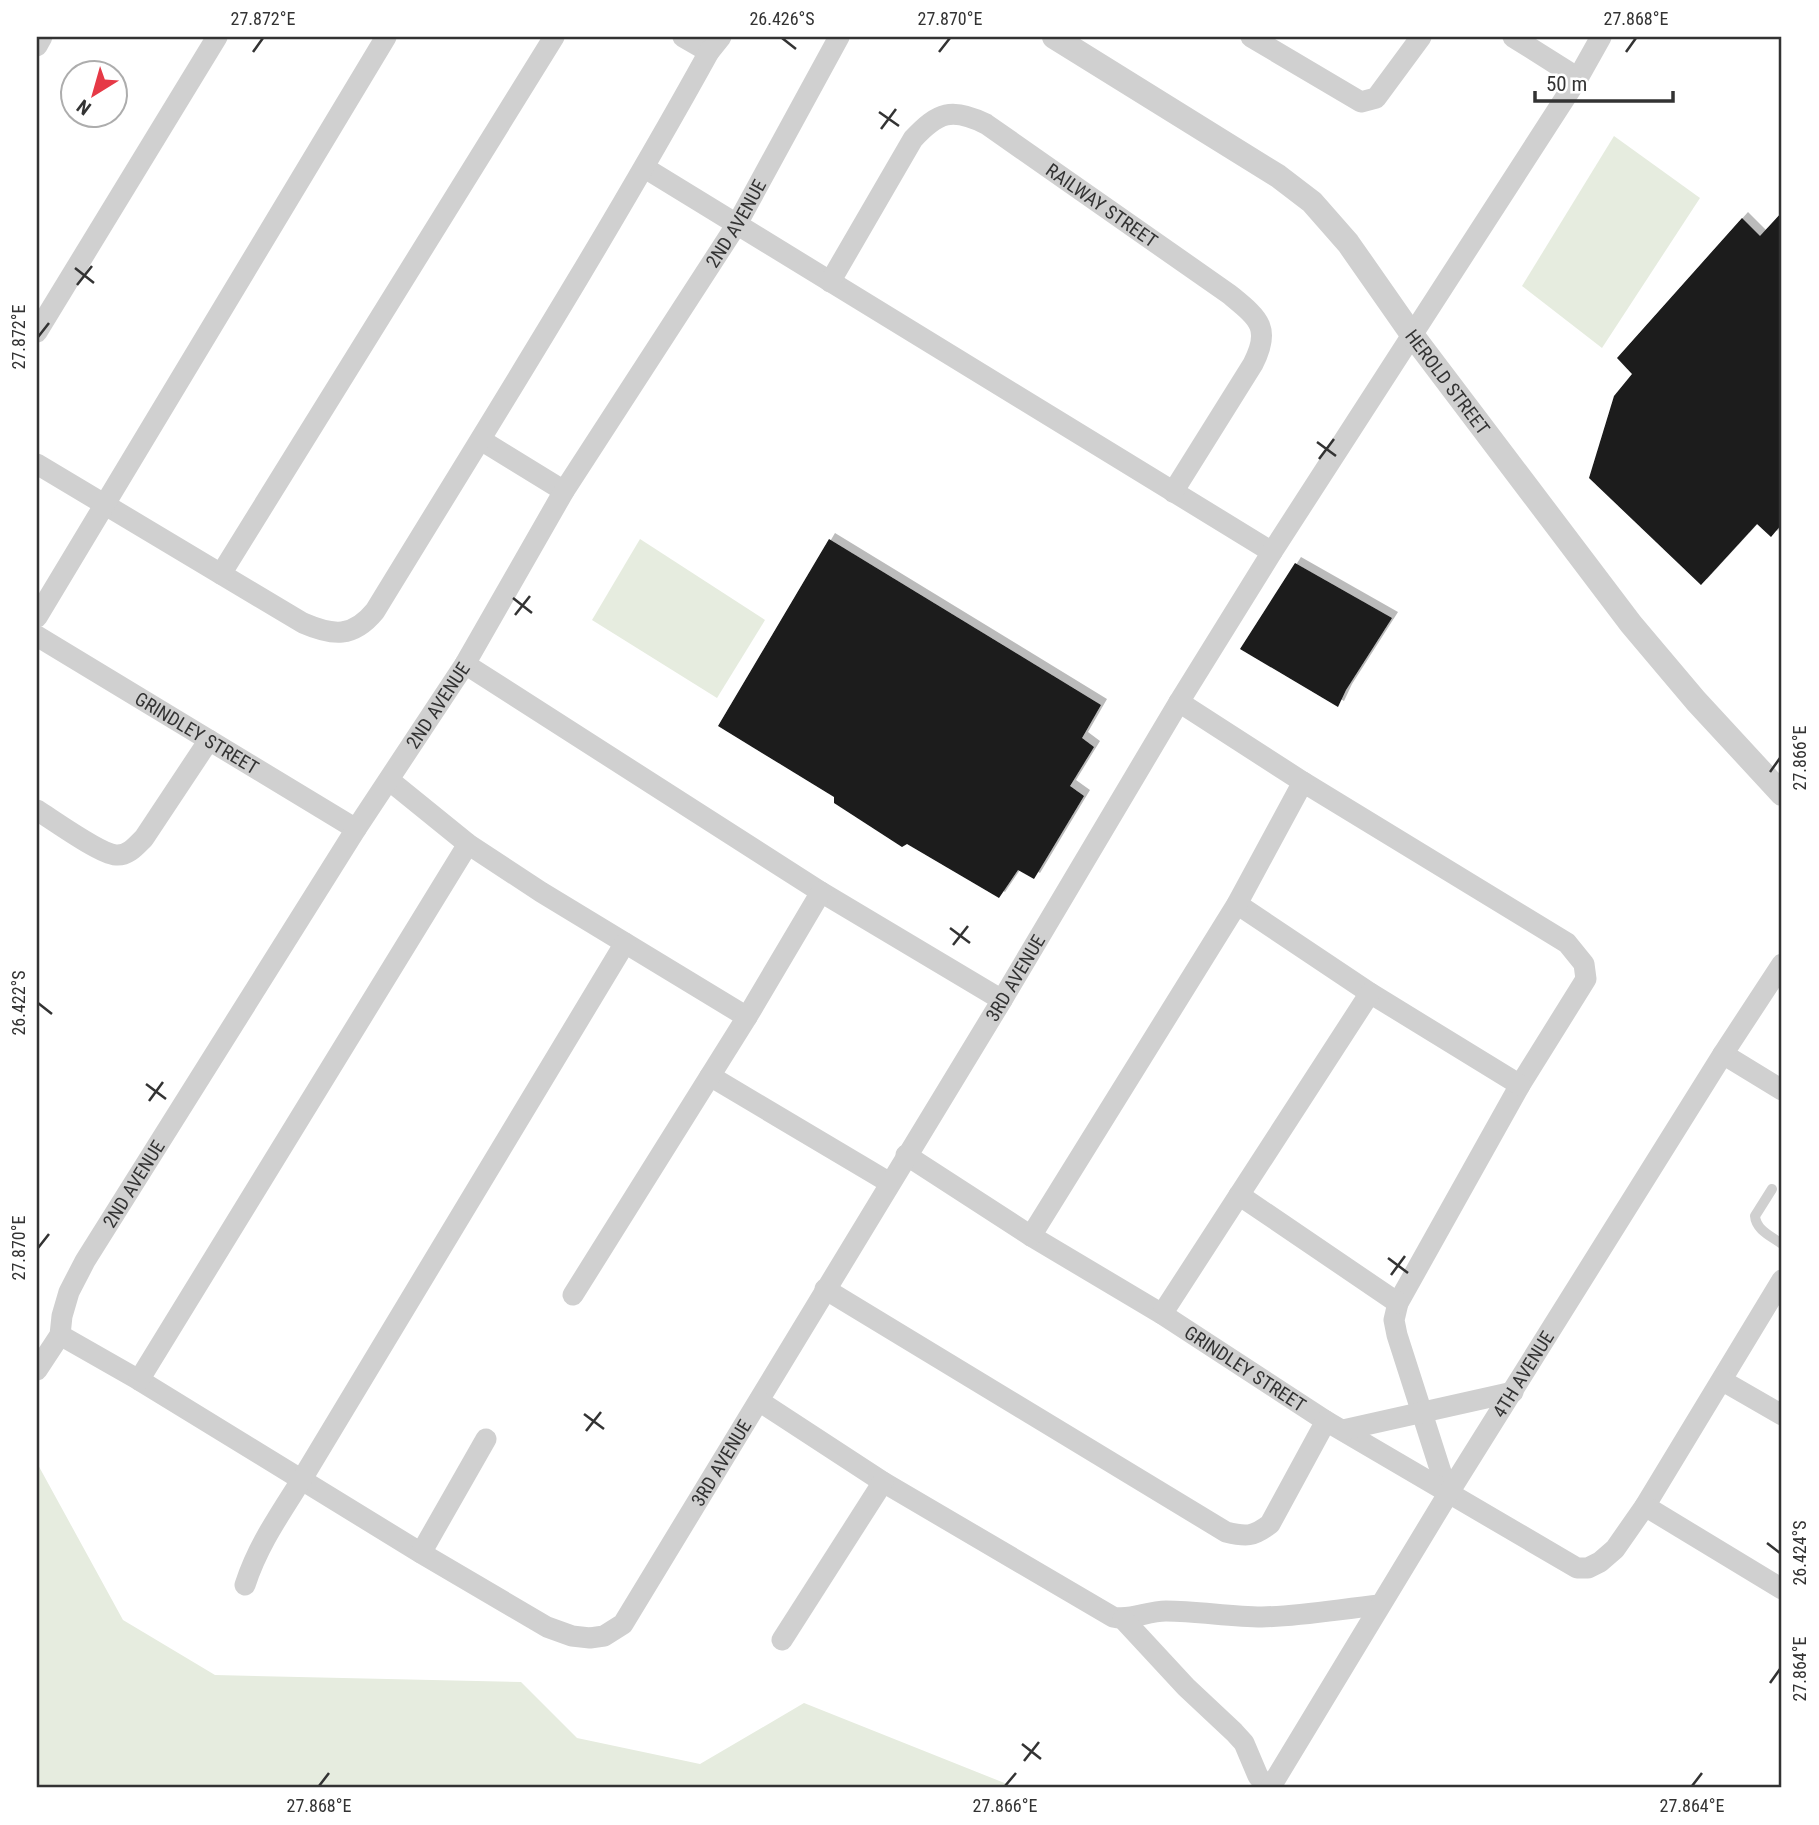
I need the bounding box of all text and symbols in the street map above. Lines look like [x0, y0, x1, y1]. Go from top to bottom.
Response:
text: 27.872°E [231, 8, 295, 29]
text: 26.426°S [749, 8, 815, 29]
text: 27.870°E [918, 8, 982, 29]
text: 27.868°E [1604, 8, 1668, 29]
north arrow [60, 60, 130, 130]
scale bar [1535, 60, 1674, 104]
text: 50 m [1546, 72, 1587, 96]
text: N [73, 94, 96, 120]
street label: RAILWAY STREET [1041, 159, 1162, 253]
street label: 2ND AVENUE [701, 176, 771, 272]
text: 27.872°E [8, 305, 29, 369]
street label: HEROLD STREET [1400, 325, 1495, 439]
street label: 2ND AVENUE [401, 658, 475, 753]
street label: GRINDLEY STREET [131, 687, 263, 779]
text: 27.866°E [1789, 726, 1810, 790]
street label: 3RD AVENUE [981, 931, 1050, 1026]
text: 26.422°S [8, 970, 29, 1036]
street label: 2ND AVENUE [98, 1136, 170, 1232]
text: 27.870°E [8, 1216, 29, 1280]
street label: GRINDLEY STREET [1180, 1321, 1310, 1417]
street label: 4TH AVENUE [1488, 1327, 1559, 1422]
street label: 3RD AVENUE [686, 1415, 756, 1510]
text: 26.424°S [1789, 1520, 1810, 1586]
text: 27.864°E [1789, 1637, 1810, 1701]
text: 27.868°E [287, 1795, 351, 1816]
text: 27.866°E [973, 1795, 1037, 1816]
text: 27.864°E [1660, 1795, 1724, 1816]

